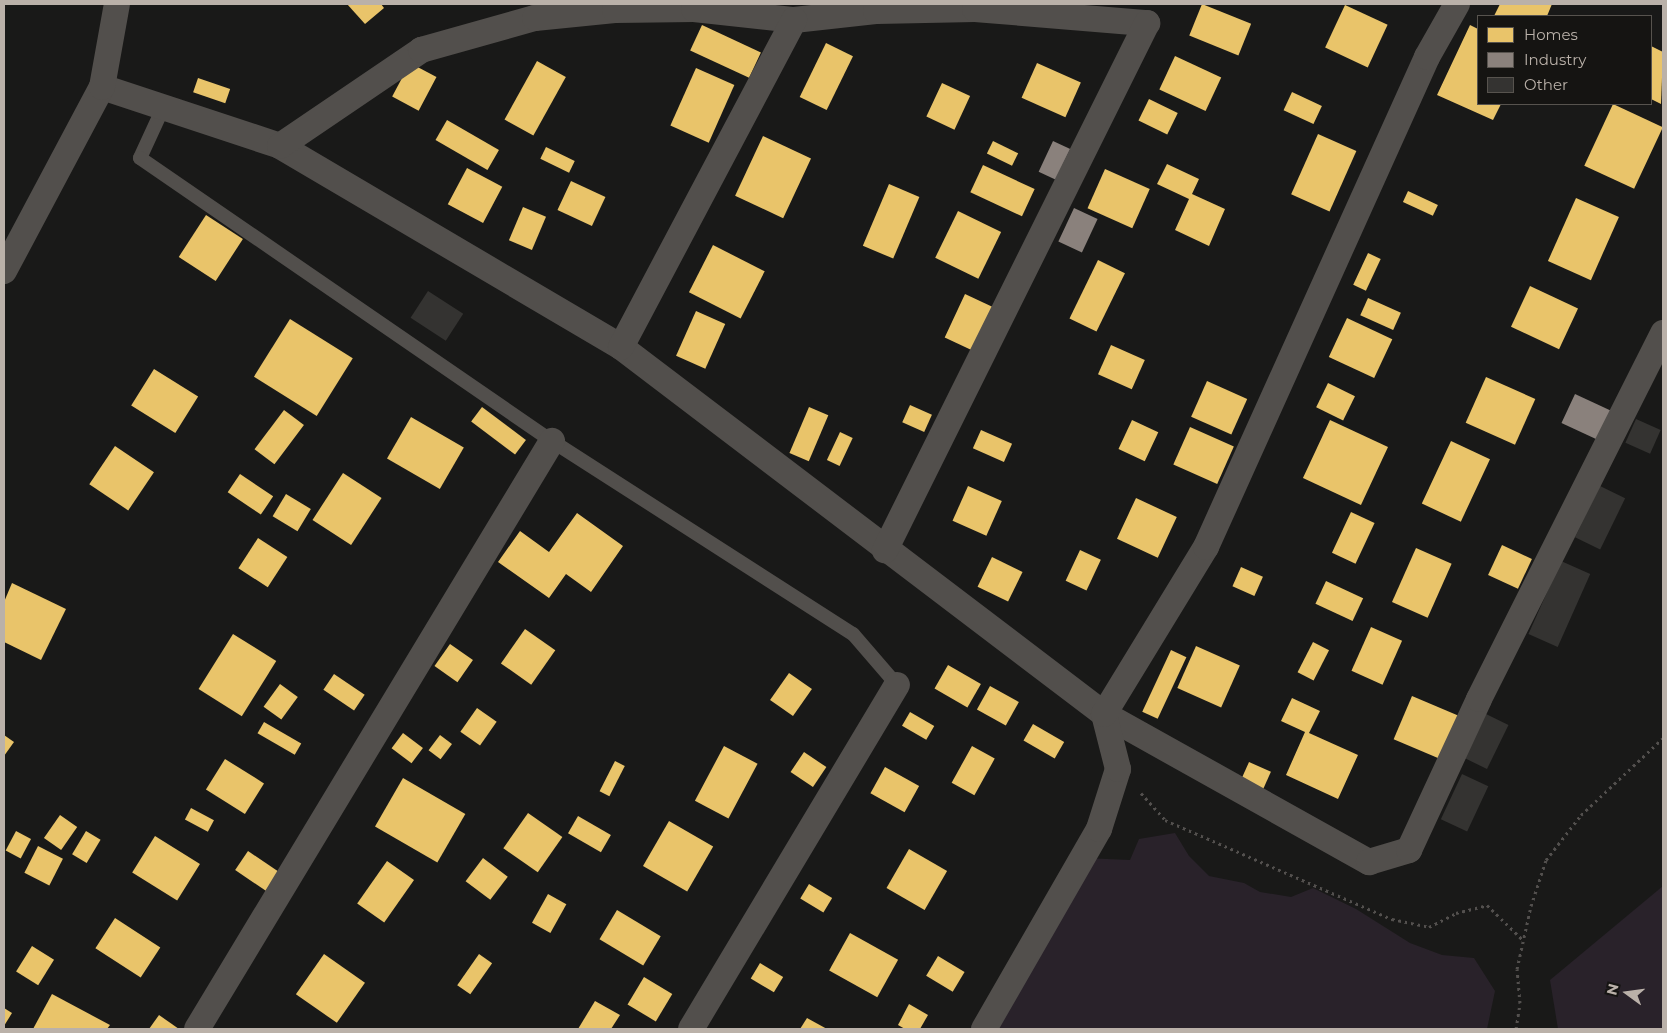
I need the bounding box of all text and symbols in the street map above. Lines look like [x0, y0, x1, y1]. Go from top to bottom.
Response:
legend [1477, 15, 1652, 105]
text: Homes [1524, 25, 1578, 44]
text: Industry [1524, 50, 1586, 69]
text: Other [1524, 75, 1568, 94]
north arrow [1602, 968, 1652, 1018]
text: N [1602, 982, 1623, 997]

